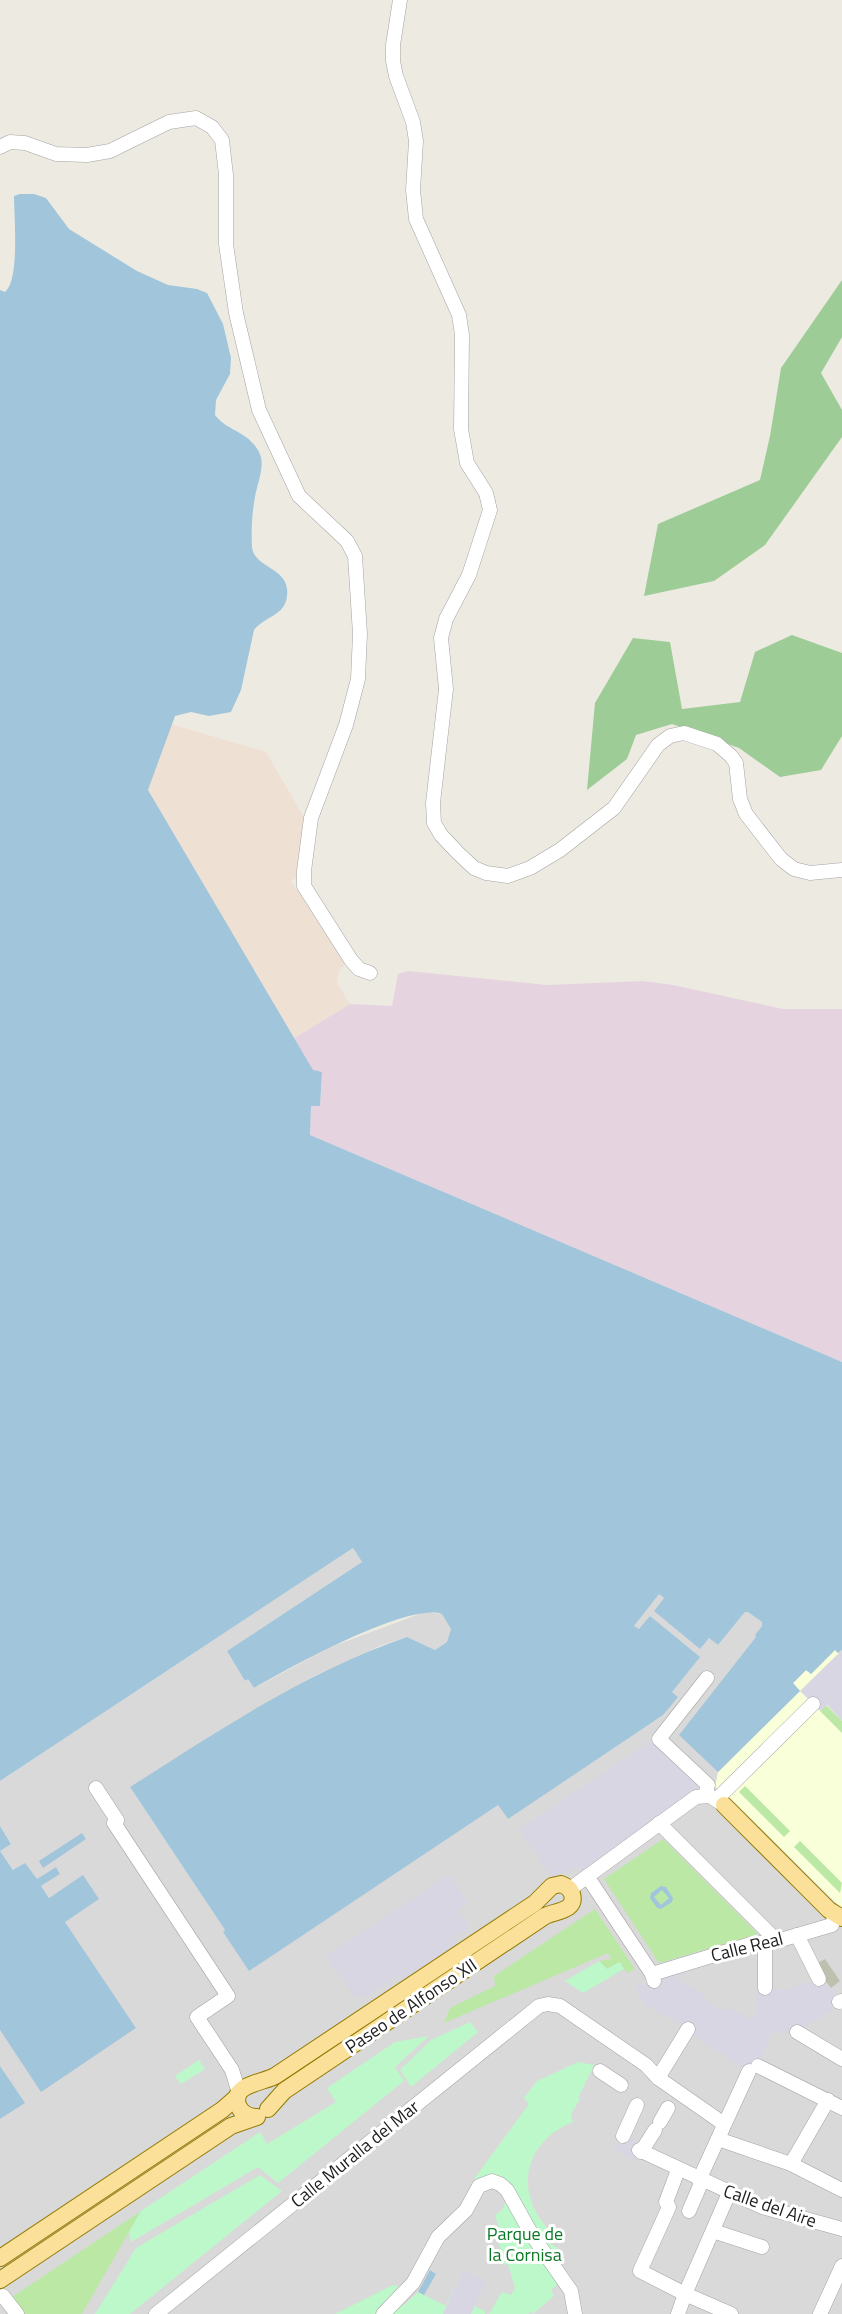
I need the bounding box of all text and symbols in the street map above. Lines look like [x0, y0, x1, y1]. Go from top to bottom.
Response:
street label: Calle Real [708, 1925, 786, 1968]
street label: Paseo de Alfonso XII [339, 1951, 482, 2060]
street label: Calle Muralla del Mar [285, 2093, 425, 2214]
street label: Calle del Aire [720, 2177, 820, 2234]
park label: Parque de la Cornisa [487, 2220, 563, 2268]

